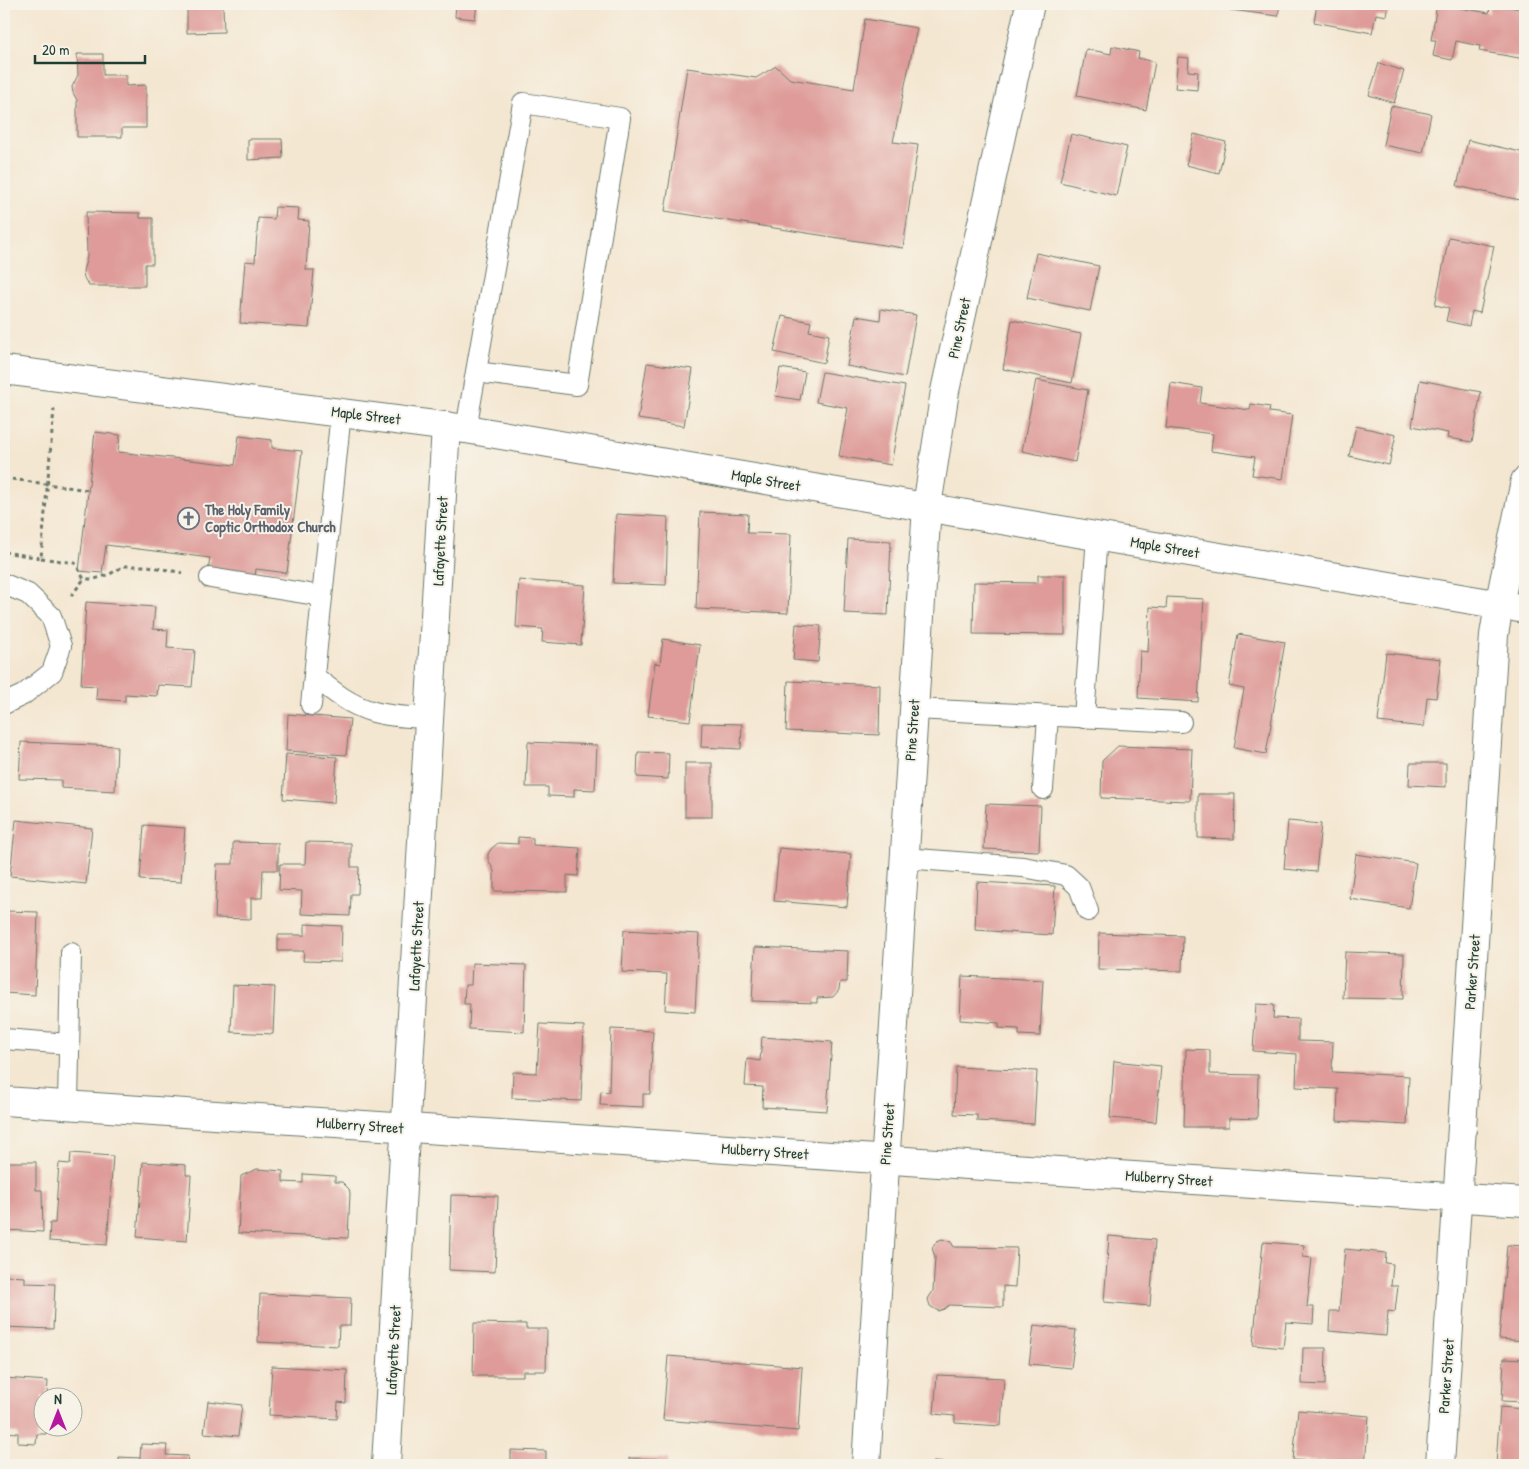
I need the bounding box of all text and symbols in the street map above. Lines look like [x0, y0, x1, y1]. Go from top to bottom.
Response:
scale bar [35, 32, 145, 64]
text: 20 m [42, 39, 69, 60]
street label: Pine Street [942, 295, 976, 360]
street label: Maple Street [330, 400, 403, 430]
street label: Maple Street [730, 464, 803, 497]
street label: Lafayette Street [427, 495, 453, 586]
place label: The Holy Family Coptic Orthodox Church [204, 499, 336, 538]
church icon: The Holy Family Coptic Orthodox Church [177, 506, 201, 530]
street label: Maple Street [1129, 531, 1202, 564]
street label: Pine Street [899, 698, 925, 762]
street label: Lafayette Street [403, 900, 429, 991]
street label: Parker Street [1459, 933, 1485, 1010]
street label: Pine Street [874, 1102, 900, 1166]
street label: Mulberry Street [316, 1111, 405, 1139]
street label: Mulberry Street [721, 1137, 810, 1165]
street label: Mulberry Street [1125, 1164, 1214, 1192]
street label: Lafayette Street [380, 1304, 406, 1395]
street label: Parker Street [1433, 1337, 1459, 1414]
north arrow [32, 1386, 82, 1436]
text: N [54, 1389, 62, 1408]

